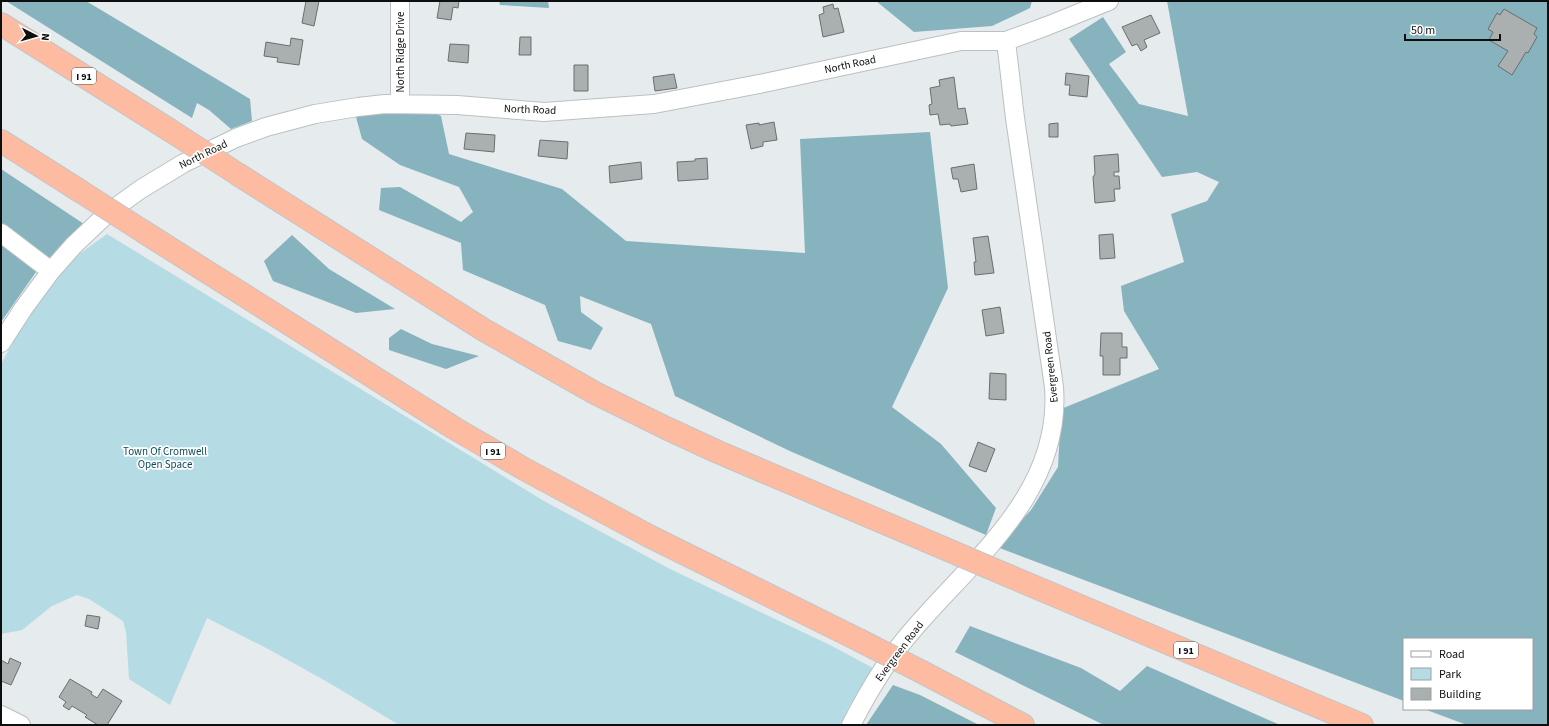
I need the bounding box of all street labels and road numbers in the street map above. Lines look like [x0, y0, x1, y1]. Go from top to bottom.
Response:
street label: North Ridge Drive [393, 11, 408, 92]
street label: North Road [823, 52, 877, 77]
road number: I 91 [72, 68, 96, 84]
street label: North Road [504, 101, 556, 118]
street label: North Road [176, 136, 230, 173]
street label: Evergreen Road [1039, 330, 1062, 404]
road number: I 91 [481, 443, 505, 459]
street label: Evergreen Road [872, 618, 927, 685]
road number: I 91 [1174, 642, 1198, 658]

